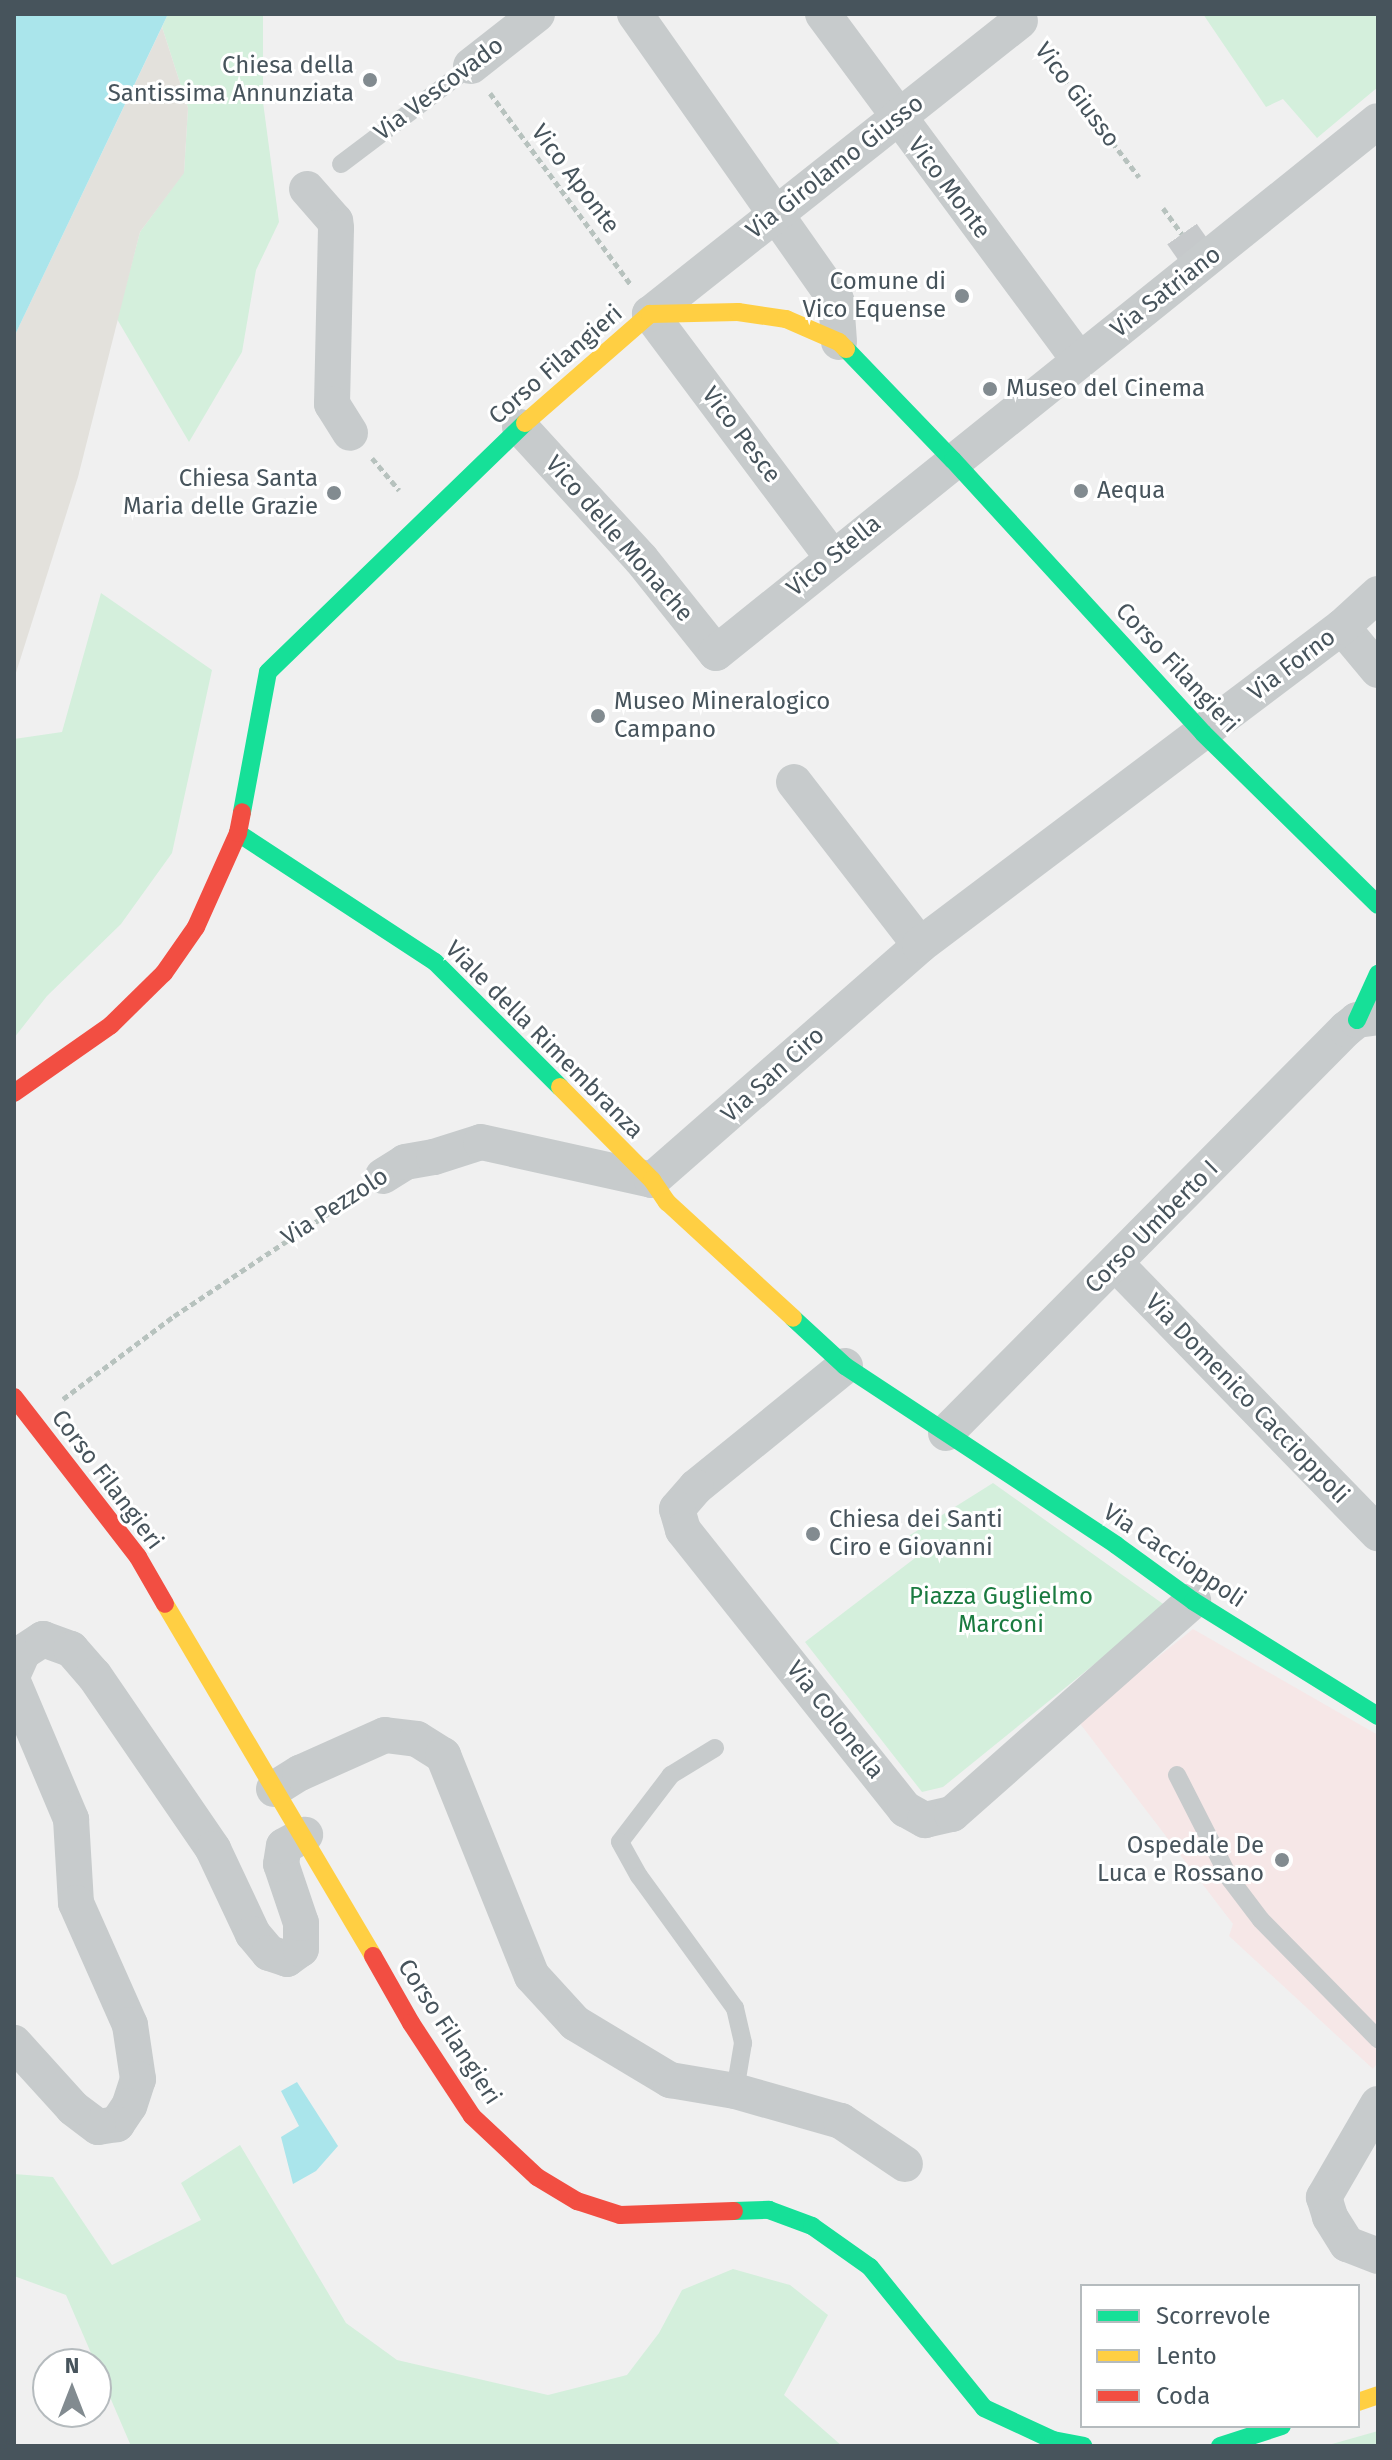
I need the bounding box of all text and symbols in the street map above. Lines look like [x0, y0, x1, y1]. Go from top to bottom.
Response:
street label: Via Vescovado [369, 31, 509, 147]
street label: Vico Giusso [1028, 37, 1126, 153]
place label: Chiesa della Santissima Annunziata [108, 52, 354, 108]
marker: Chiesa della Santissima Annunziata [361, 71, 379, 89]
street label: Via Girolamo Giusso [741, 89, 929, 245]
street label: Vico Aponte [525, 119, 625, 239]
street label: Vico Monte [902, 132, 996, 244]
street label: Via Satriano [1105, 240, 1227, 344]
place label: Comune di Vico Equense [802, 268, 946, 324]
marker: Comune di Vico Equense [953, 287, 971, 305]
street label: Corso Filangieri [483, 299, 629, 431]
place label: Museo del Cinema [1006, 375, 1205, 403]
marker: Museo del Cinema [981, 380, 999, 398]
street label: Vico Pesce [695, 381, 787, 489]
street label: Vico delle Monache [539, 450, 699, 628]
place label: Chiesa Santa Maria delle Grazie [123, 465, 318, 521]
place label: Aequa [1097, 477, 1165, 505]
marker: Aequa [1072, 482, 1090, 500]
marker: Chiesa Santa Maria delle Grazie [325, 484, 343, 502]
street label: Vico Stella [781, 509, 887, 603]
street label: Corso Filangieri [1109, 597, 1245, 739]
street label: Via Forno [1243, 623, 1341, 707]
place label: Museo Mineralogico Campano [614, 688, 830, 744]
marker: Museo Mineralogico Campano [589, 707, 607, 725]
street label: Viale della Rimembranza [439, 935, 649, 1145]
street label: Via San Ciro [715, 1021, 831, 1129]
street label: Corso Umberto I [1079, 1154, 1225, 1300]
street label: Via Pezzolo [276, 1162, 394, 1252]
street label: Via Domenico Caccioppoli [1139, 1288, 1355, 1510]
street label: Corso Filangieri [45, 1404, 169, 1556]
street label: Via Caccioppoli [1097, 1498, 1251, 1614]
place label: Chiesa dei Santi Ciro e Giovanni [829, 1506, 1003, 1562]
marker: Chiesa dei Santi Ciro e Giovanni [804, 1525, 822, 1543]
park label: Piazza Guglielmo Marconi [909, 1583, 1093, 1639]
street label: Via Colonella [780, 1655, 890, 1785]
place label: Ospedale De Luca e Rossano [1097, 1832, 1264, 1888]
marker: Ospedale De Luca e Rossano [1271, 1849, 1293, 1871]
street label: Corso Filangieri [391, 1954, 507, 2110]
legend [1080, 2284, 1360, 2428]
text: Scorrevole [1156, 2302, 1271, 2330]
text: Lento [1156, 2342, 1217, 2370]
north arrow [32, 2348, 112, 2428]
text: N [65, 2352, 79, 2379]
text: Coda [1156, 2382, 1210, 2410]

